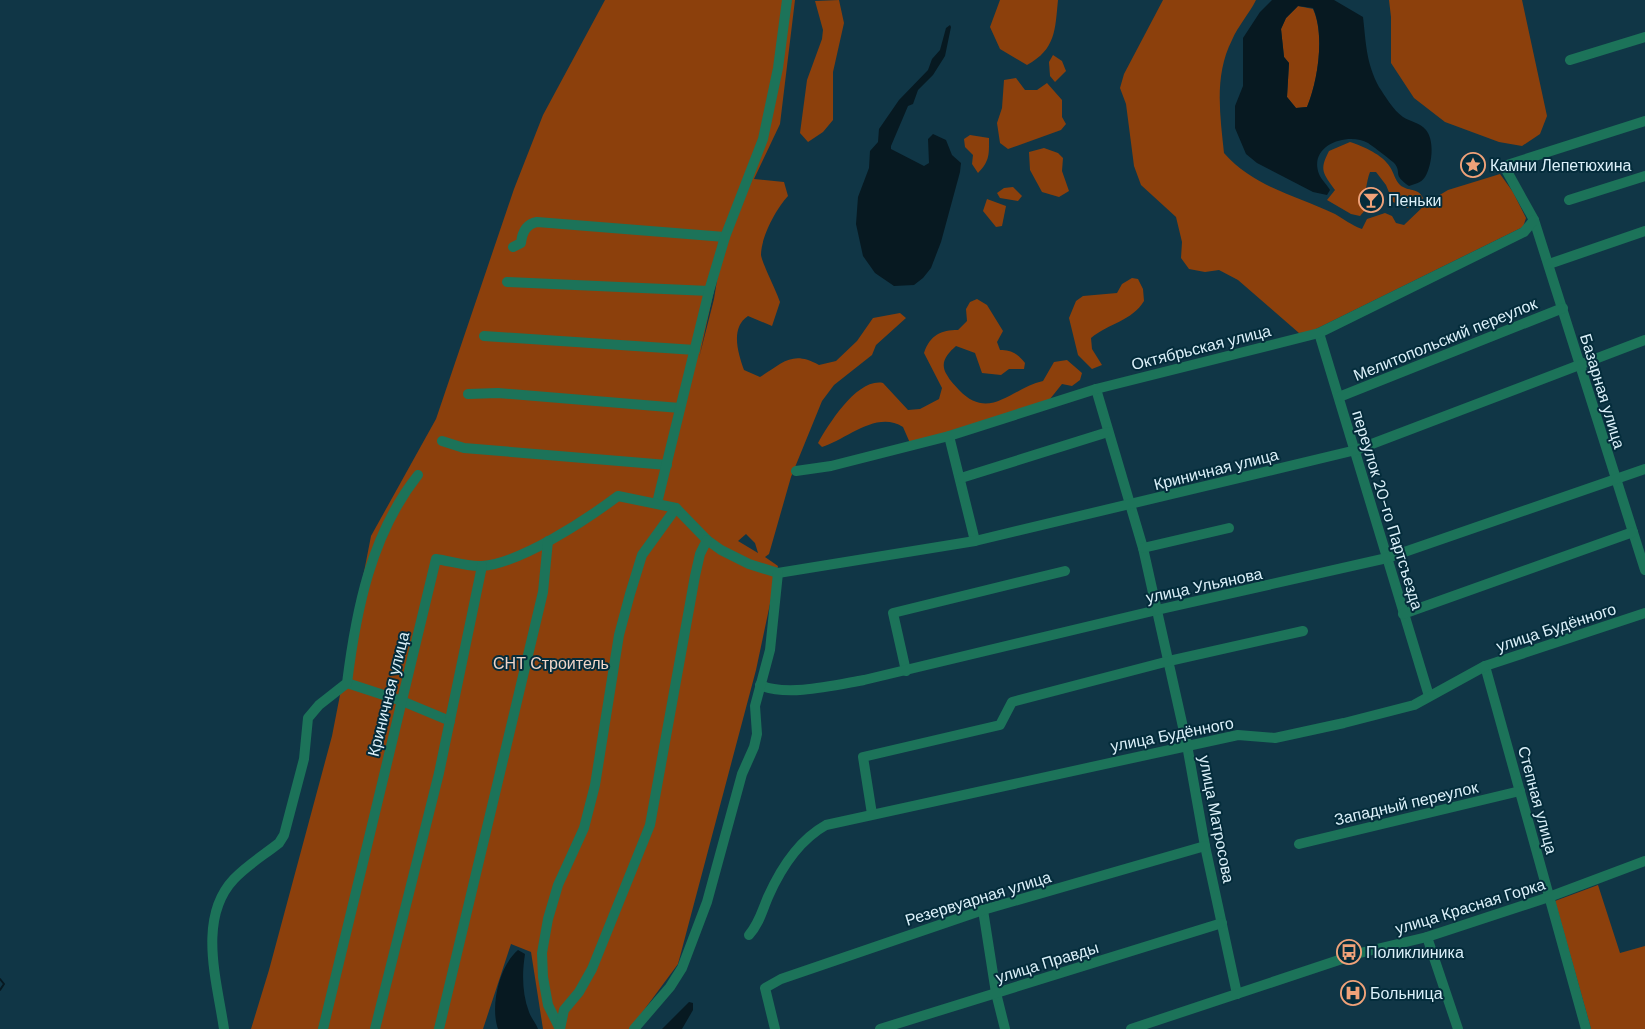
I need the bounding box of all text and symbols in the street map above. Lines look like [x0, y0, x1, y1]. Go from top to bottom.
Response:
place icon: Камни Лепетюхина [1460, 152, 1486, 178]
place label: Камни Лепетюхина [1490, 155, 1632, 176]
bar icon: Пеньки [1358, 187, 1384, 213]
place label: Пеньки [1388, 190, 1442, 211]
street label: Мелитопольский переулок [1350, 293, 1541, 386]
street label: Октябрьская улица [1129, 320, 1273, 375]
street label: Базарная улица [1575, 331, 1630, 451]
street label: переулок 20-го Партсъезда [1347, 408, 1428, 613]
street label: Криничная улица [1152, 444, 1281, 495]
street label: улица Ульянова [1144, 563, 1264, 608]
street label: улица Будённого [1493, 598, 1619, 657]
street label: Криничная улица [363, 629, 414, 759]
park label: СНТ Строитель [493, 653, 609, 674]
street label: улица Будённого [1109, 712, 1236, 757]
street label: Степная улица [1513, 744, 1562, 857]
street label: улица Матросова [1194, 753, 1239, 885]
street label: Западный переулок [1332, 776, 1481, 830]
street label: Резервуарная улица [902, 866, 1054, 931]
street label: улица Красная Горка [1393, 874, 1548, 939]
street label: улица Правды [993, 937, 1101, 988]
bus stop icon: Поликлиника [1336, 939, 1362, 965]
place label: Поликлиника [1366, 942, 1464, 963]
hospital icon: Больница [1340, 980, 1366, 1006]
place label: Больница [1370, 983, 1443, 1004]

